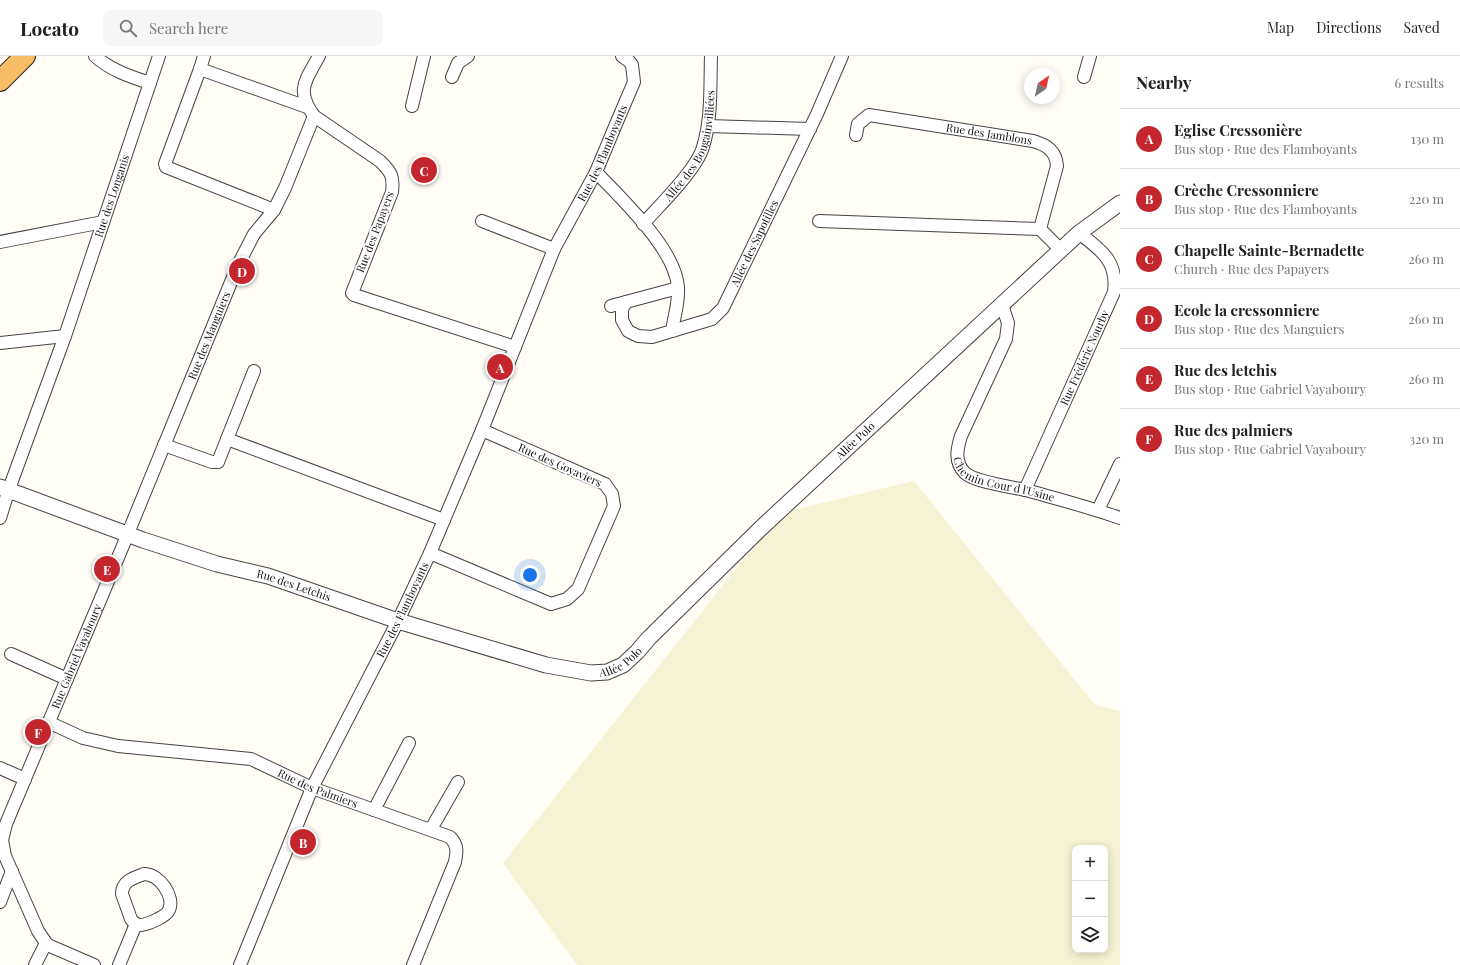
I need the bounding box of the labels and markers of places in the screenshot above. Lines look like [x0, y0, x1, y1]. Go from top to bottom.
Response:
pin: C [411, 155, 437, 185]
pin: D [229, 256, 255, 286]
pin: A [487, 352, 513, 382]
pin: E [94, 554, 120, 584]
pin: F [25, 717, 51, 747]
pin: B [290, 827, 316, 857]

